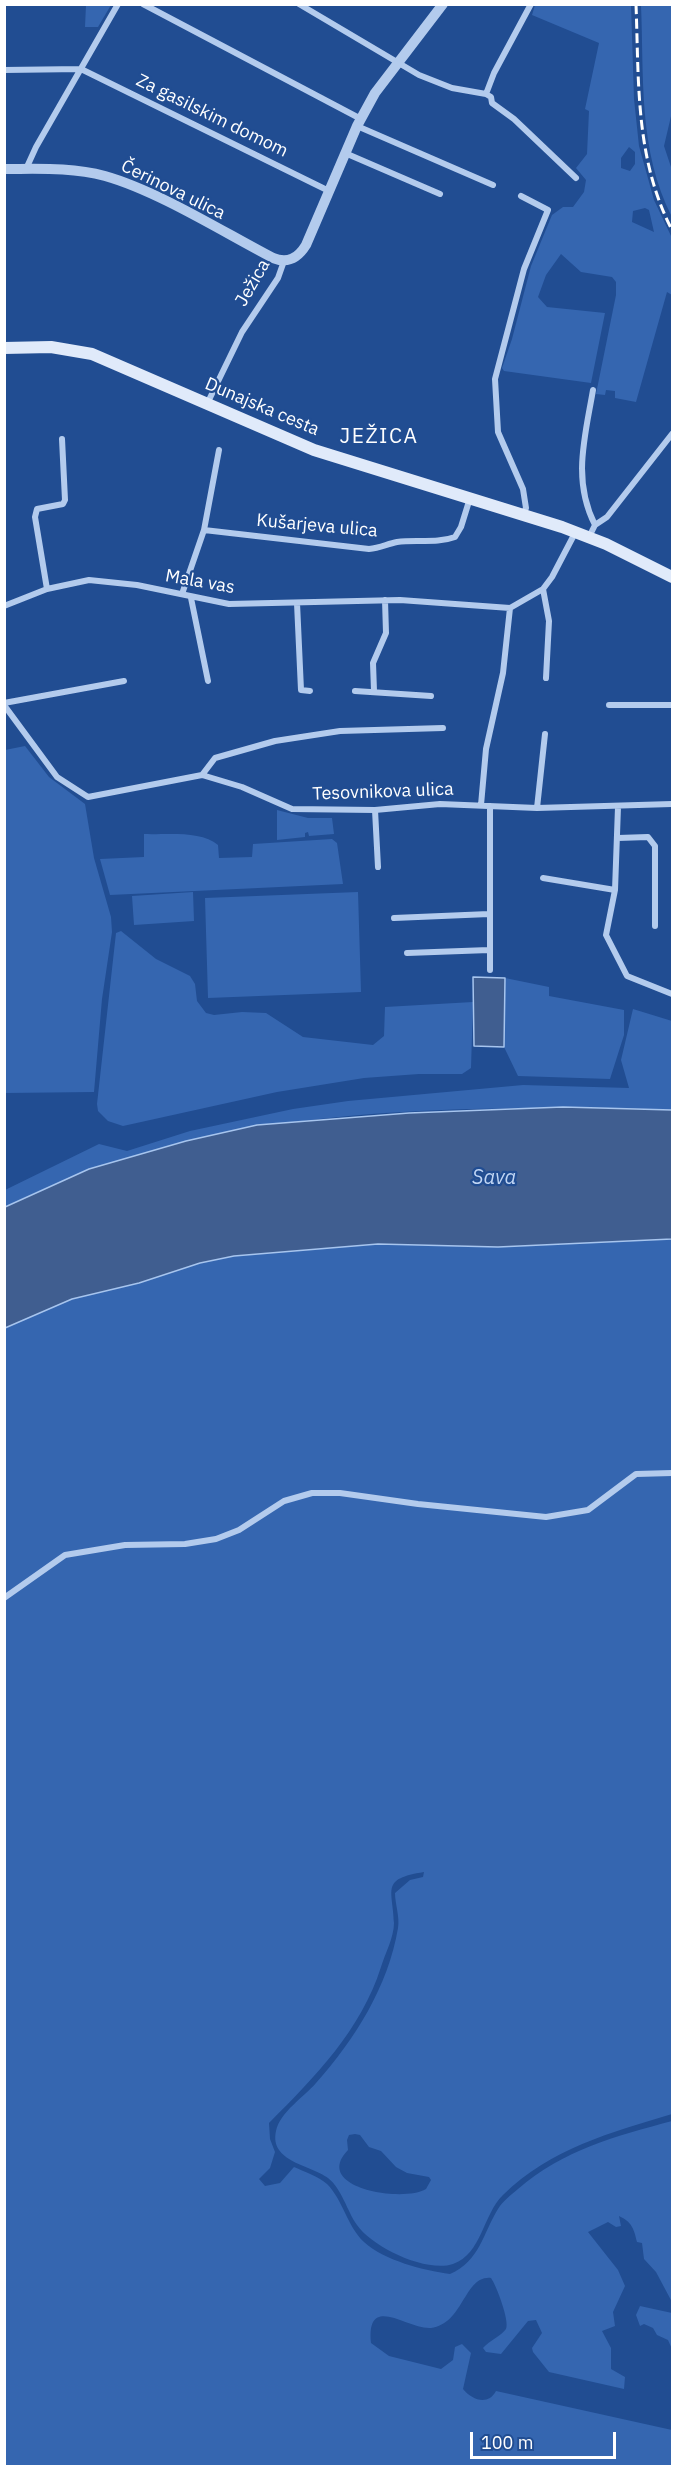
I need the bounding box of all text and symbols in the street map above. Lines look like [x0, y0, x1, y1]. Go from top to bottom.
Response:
street label: Za gasilskim domom [133, 70, 291, 162]
street label: Čerinova ulica [117, 155, 229, 225]
street label: Ježica [231, 256, 275, 310]
street label: Dunajska cesta [202, 373, 322, 441]
district label: JEŽICA [339, 424, 419, 450]
street label: Kušarjeva ulica [256, 510, 378, 542]
street label: Mala vas [164, 565, 236, 599]
street label: Tesovnikova ulica [312, 779, 454, 805]
water label: Sava [472, 1166, 516, 1190]
scale bar [473, 2420, 618, 2458]
text: 100 m [481, 2431, 533, 2454]

